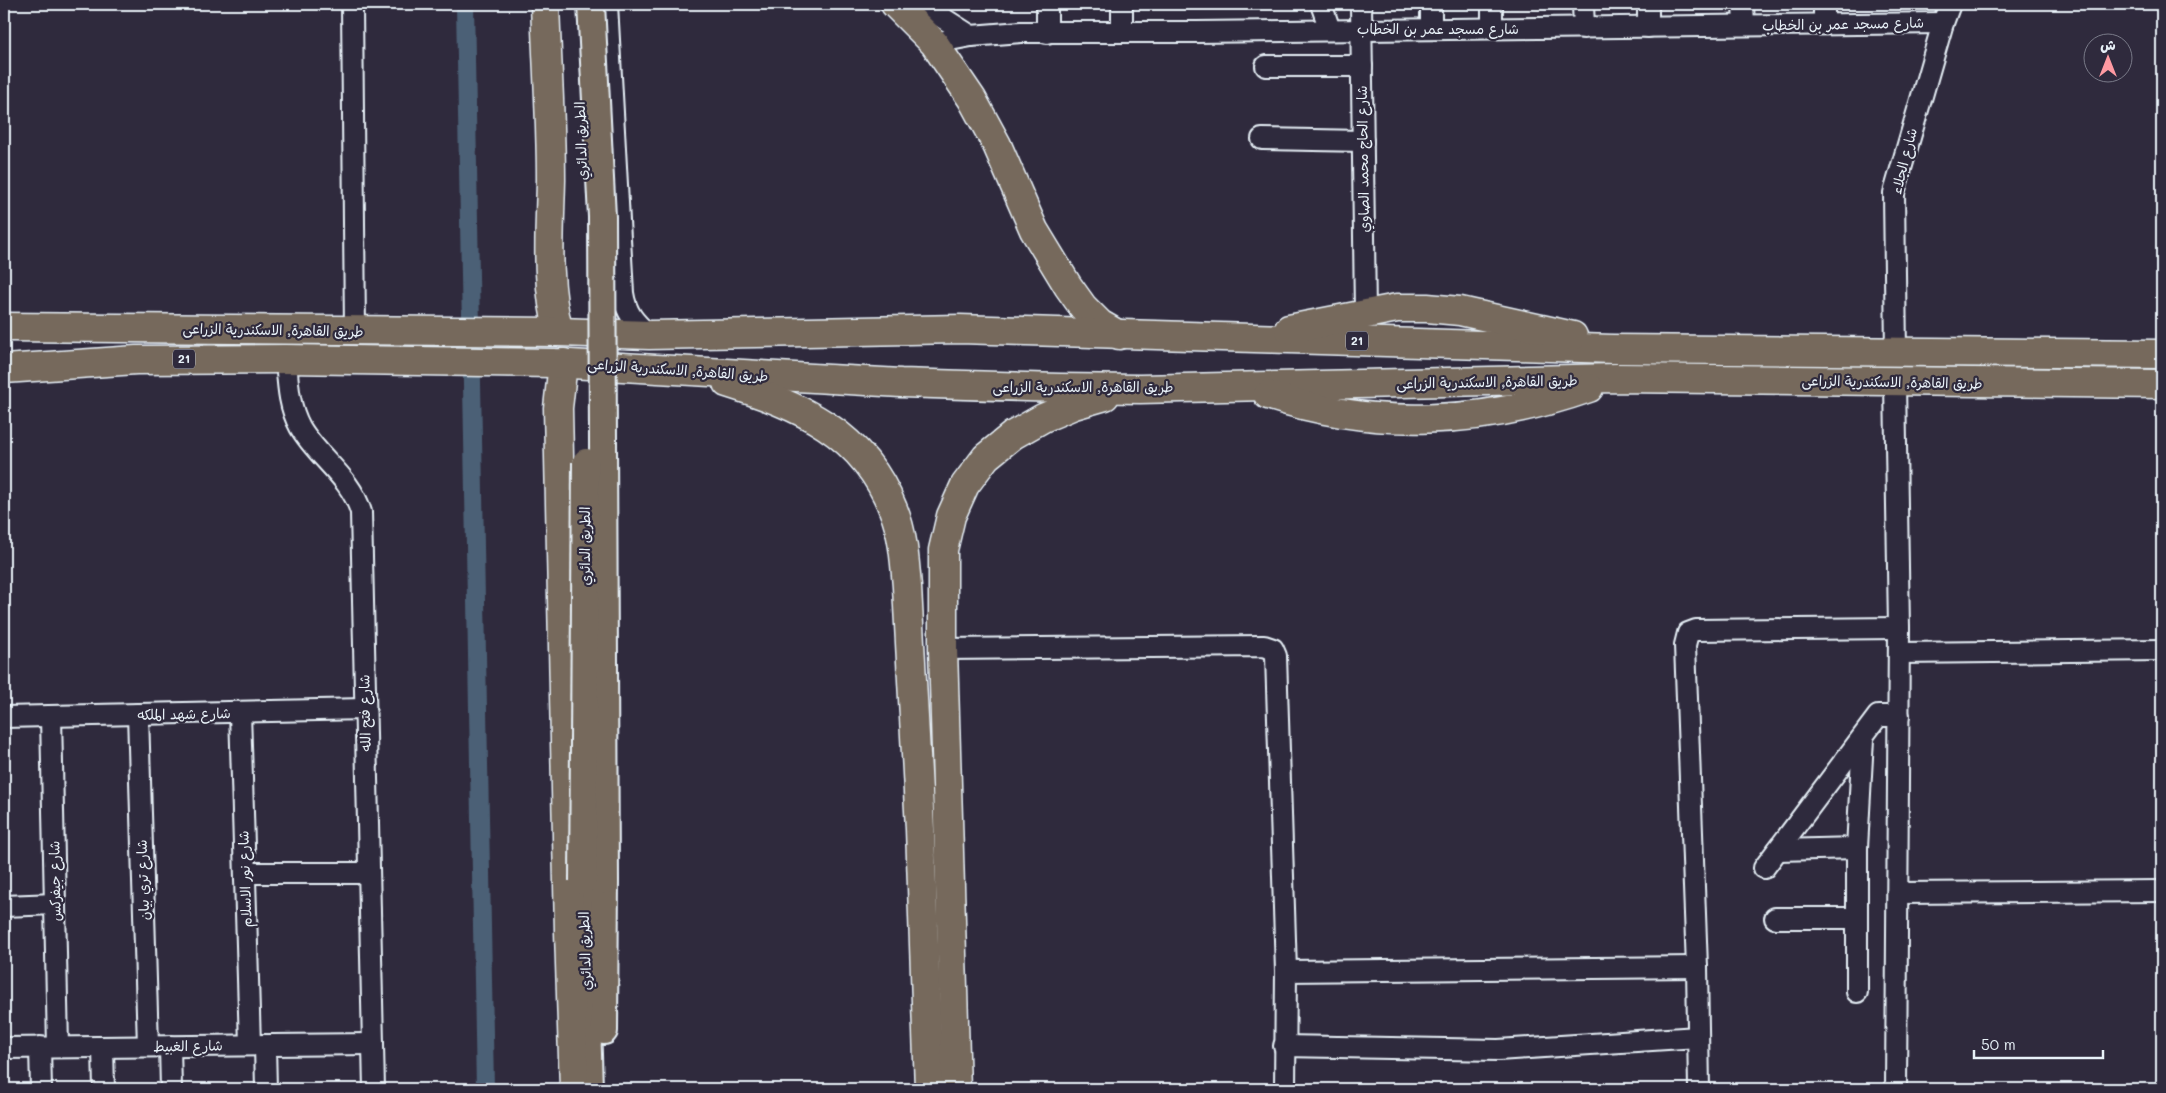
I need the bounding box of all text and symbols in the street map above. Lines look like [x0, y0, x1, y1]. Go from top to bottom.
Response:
street label: شارع مسجد عمر بن الخطاب [1762, 13, 1924, 35]
street label: شارع مسجد عمر بن الخطاب [1357, 19, 1519, 39]
north arrow [2084, 32, 2134, 82]
text: ش [2100, 35, 2116, 54]
street label: شارع الحاج محمد الصاوي [1352, 85, 1375, 233]
street label: الطريق الدائري [570, 101, 593, 181]
street label: شارع الجلاء [1886, 126, 1922, 196]
street label: طريق القاهرة, الاسكندرية الزراعى [182, 318, 364, 341]
road number: 21 [1346, 332, 1368, 351]
road number: 21 [173, 349, 195, 368]
street label: طريق القاهرة, الاسكندرية الزراعى [587, 354, 769, 385]
street label: طريق القاهرة, الاسكندرية الزراعى [1396, 370, 1578, 393]
street label: طريق القاهرة, الاسكندرية الزراعى [1801, 370, 1983, 393]
street label: طريق القاهرة, الاسكندرية الزراعى [992, 377, 1174, 396]
street label: الطريق الدائري [575, 507, 596, 585]
street label: شارع فتح الله [354, 674, 376, 752]
street label: شارع شهد الملكه [137, 703, 231, 725]
street label: شارع نور الاسلام [233, 830, 258, 928]
street label: شارع تري بيان [132, 839, 155, 921]
street label: شارع جيفركس [44, 840, 66, 922]
street label: الطريق الدائري [574, 911, 597, 991]
scale bar [1974, 1028, 2102, 1060]
text: 50 m [1981, 1034, 2016, 1054]
street label: شارع الغبيط [153, 1035, 223, 1057]

